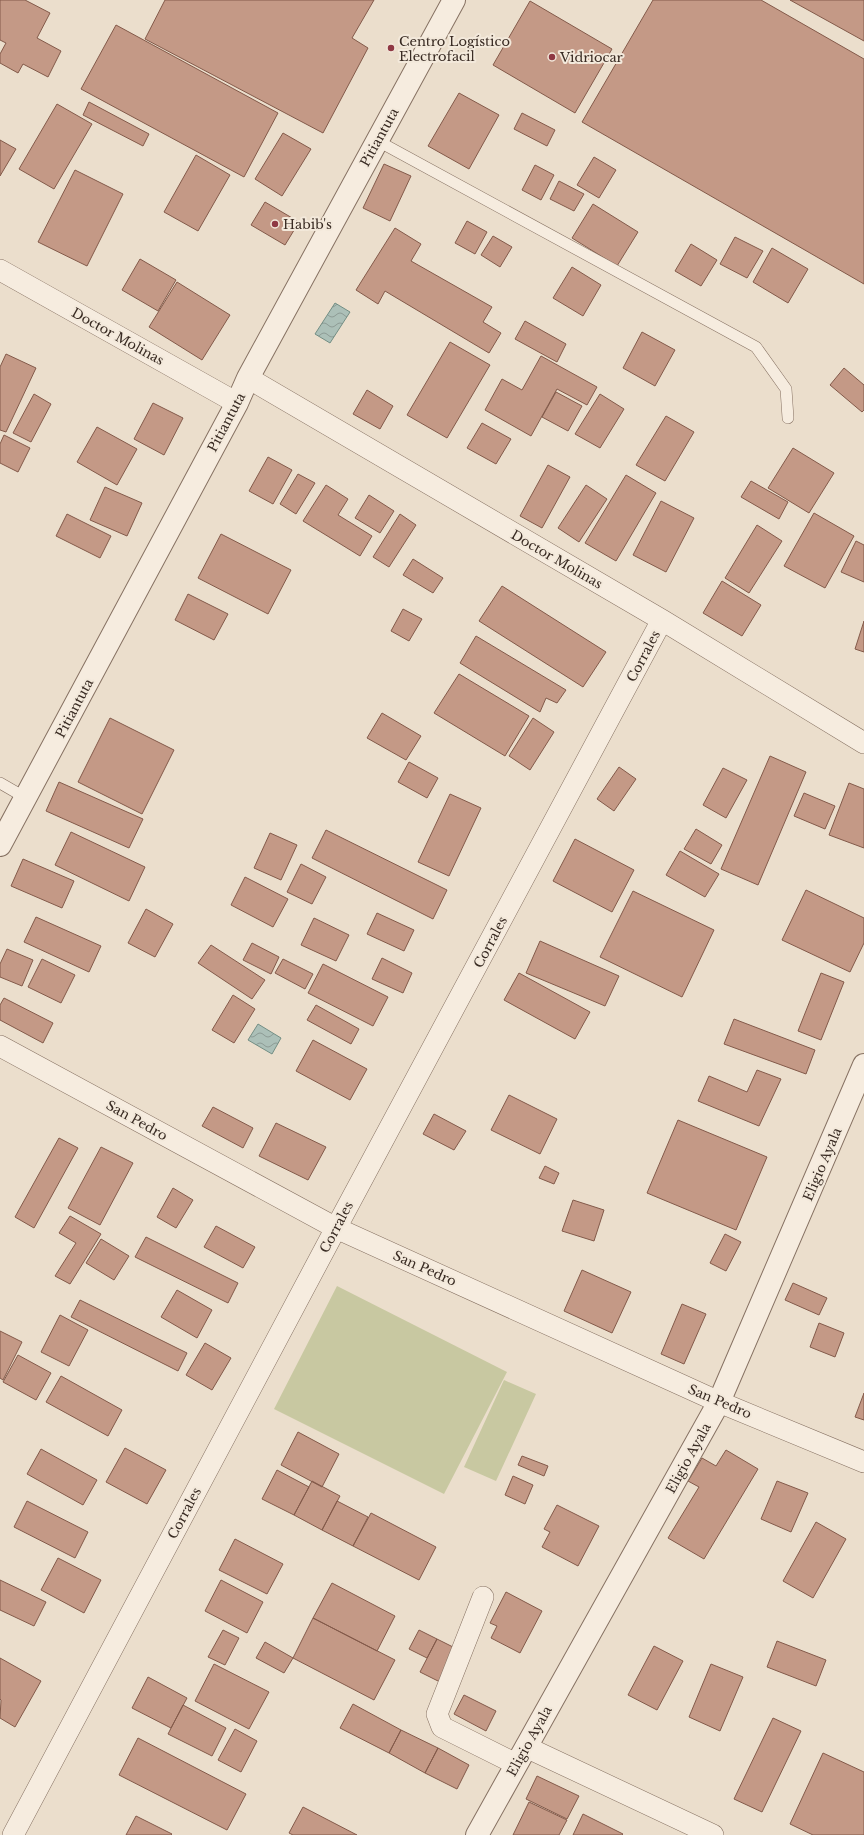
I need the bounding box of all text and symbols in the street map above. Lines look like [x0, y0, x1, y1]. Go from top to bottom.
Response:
place label: Centro Logístico Electrofacil [399, 33, 510, 65]
marker: Centro Logístico Electrofacil [386, 43, 396, 53]
place label: Vidriocar [559, 49, 624, 66]
marker: Vidriocar [547, 52, 557, 62]
street label: Pitiantuta [356, 104, 403, 170]
place label: Habib's [283, 216, 332, 233]
marker: Habib's [270, 219, 280, 229]
street label: Doctor Molinas [69, 304, 167, 369]
street label: Pitiantuta [204, 389, 249, 455]
street label: Doctor Molinas [508, 526, 606, 593]
street label: Corrales [623, 627, 664, 685]
street label: Pitiantuta [52, 675, 97, 741]
street label: Corrales [470, 913, 511, 971]
street label: San Pedro [103, 1097, 170, 1144]
street label: Eligio Ayala [799, 1124, 846, 1203]
street label: Corrales [316, 1198, 357, 1256]
street label: San Pedro [390, 1247, 459, 1290]
street label: San Pedro [685, 1380, 754, 1422]
street label: Eligio Ayala [662, 1419, 715, 1497]
street label: Corrales [164, 1484, 205, 1542]
street label: Eligio Ayala [503, 1702, 556, 1780]

